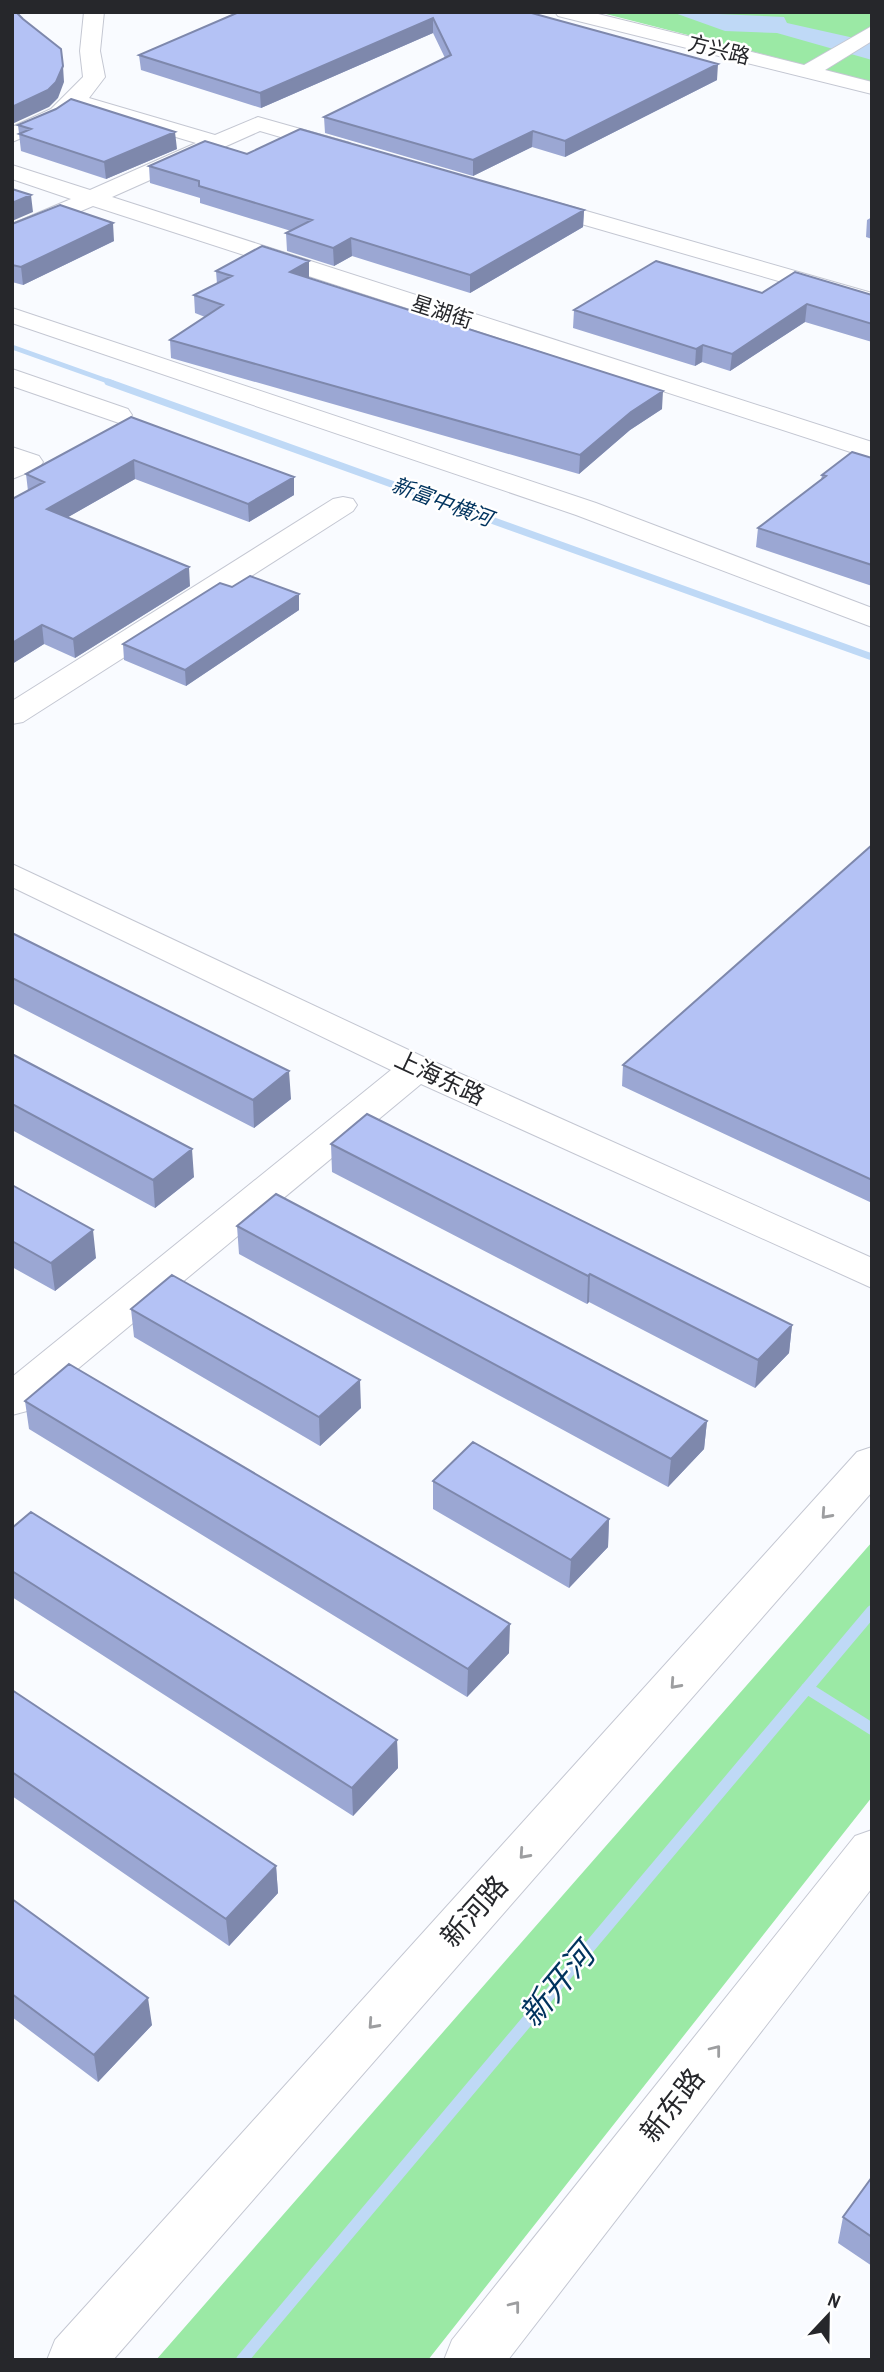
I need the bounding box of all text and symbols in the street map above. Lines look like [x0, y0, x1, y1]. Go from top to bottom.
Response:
street label: 方兴路 [685, 28, 753, 71]
street label: 星湖街 [408, 288, 477, 335]
water label: 新富中横河 [388, 470, 500, 534]
street label: 上海东路 [390, 1042, 491, 1112]
one-way arrow [822, 1506, 835, 1519]
one-way arrow [671, 1676, 684, 1689]
one-way arrow [520, 1846, 532, 1859]
street label: 新河路 [432, 1867, 516, 1955]
water label: 新开河 [509, 1929, 608, 2035]
one-way arrow [369, 2016, 381, 2029]
one-way arrow [707, 2045, 720, 2058]
street label: 新东路 [631, 2060, 713, 2150]
north arrow [793, 2281, 863, 2351]
text: N [824, 2286, 844, 2314]
one-way arrow [506, 2301, 519, 2314]

